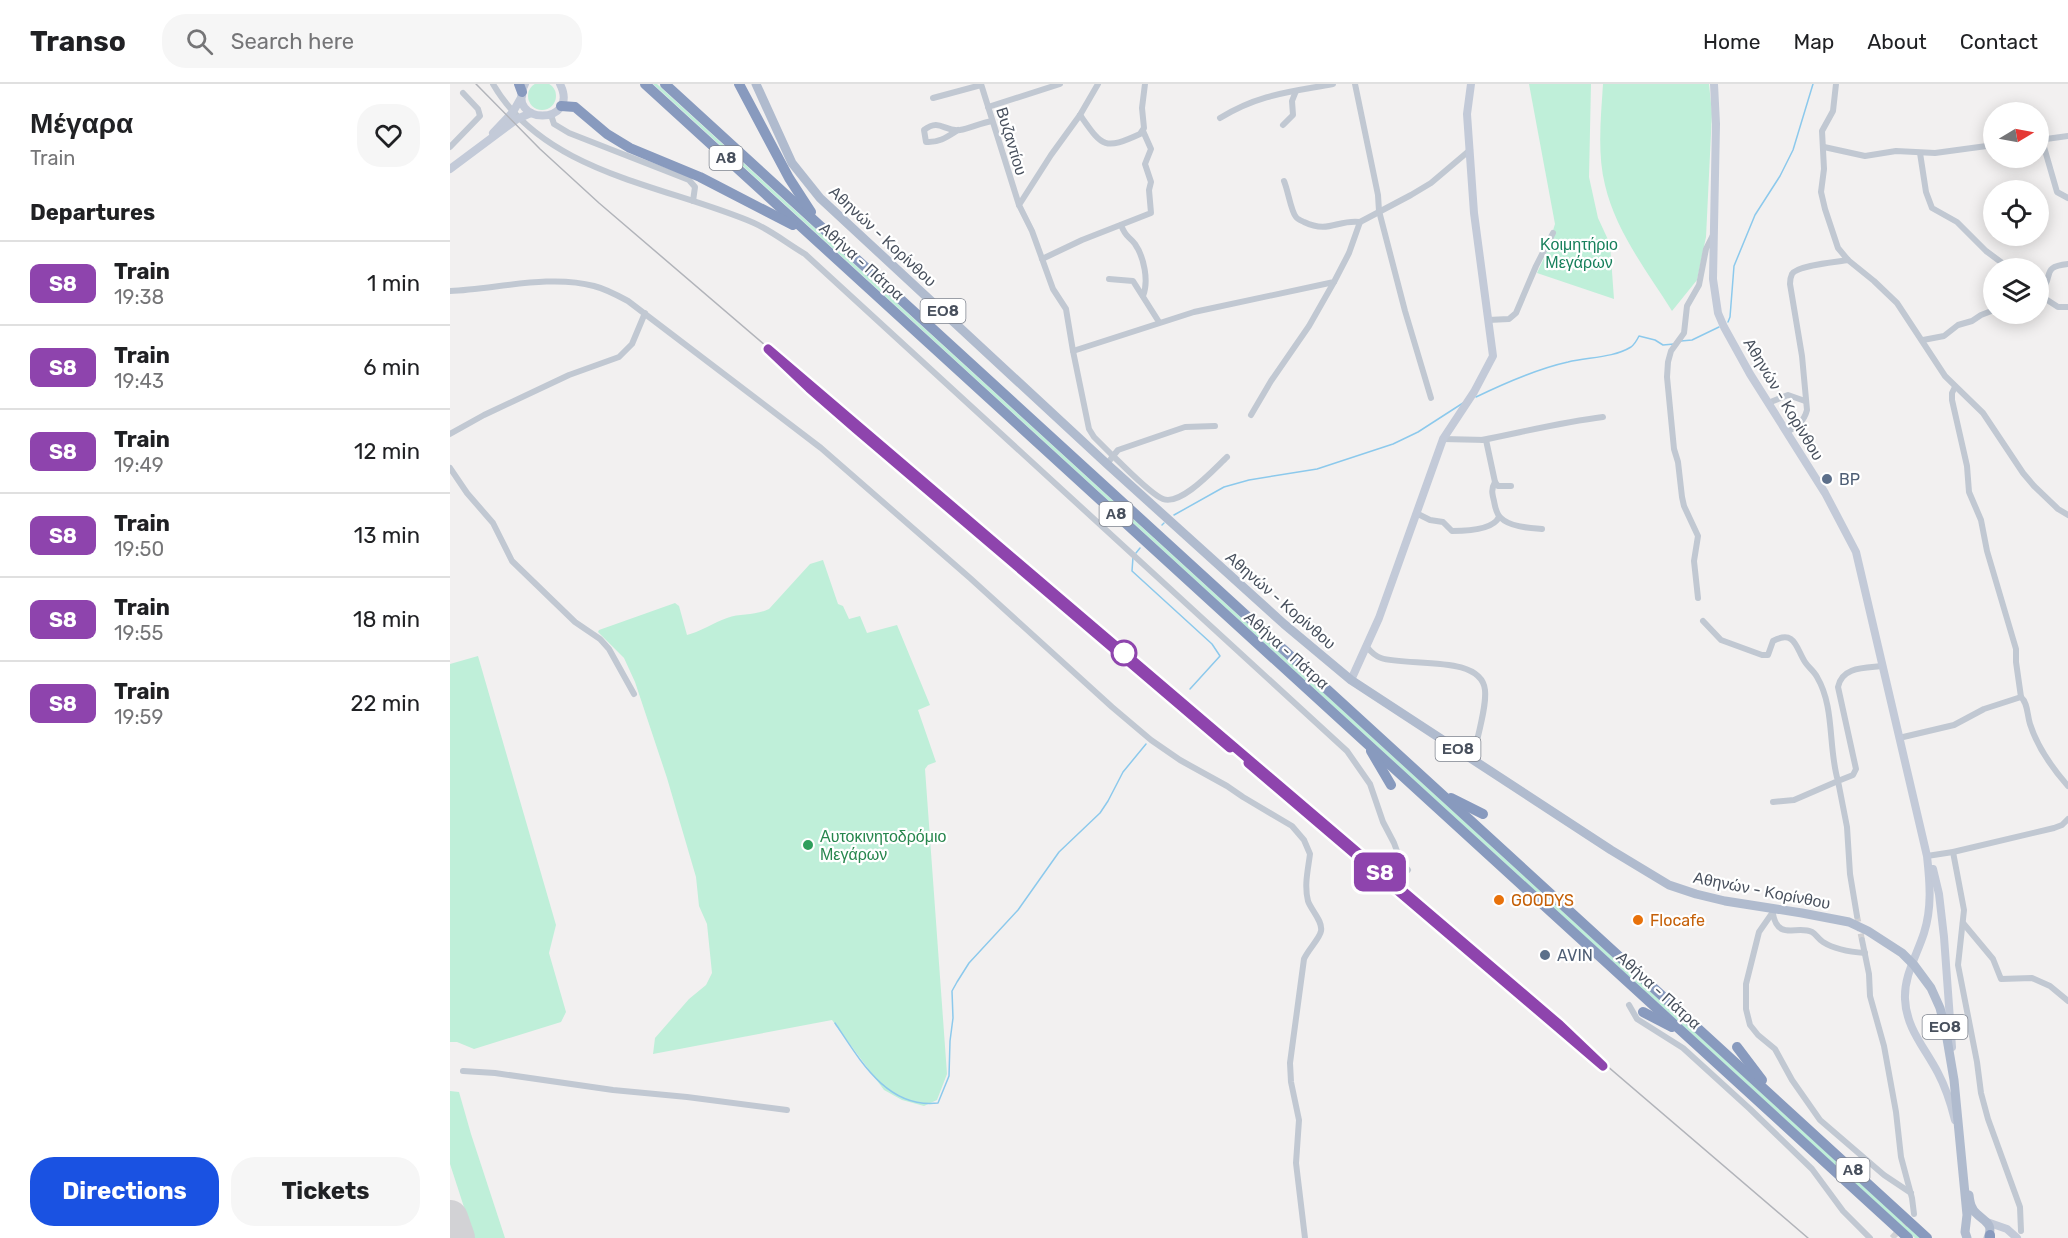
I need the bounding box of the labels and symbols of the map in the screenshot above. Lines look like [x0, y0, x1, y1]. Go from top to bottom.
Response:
north arrow [1983, 102, 2049, 168]
street label: Βυζαντίου [992, 105, 1031, 177]
road number: Α8 [710, 146, 742, 170]
street label: Αθηνών - Κορίνθου [825, 182, 940, 291]
street label: Αθήνα - Πάτρα [816, 219, 908, 304]
park label: Κοιμητήριο Μεγάρων [1540, 235, 1618, 272]
road number: ΕΟ8 [920, 299, 966, 323]
street label: Αθηνών - Κορίνθου [1740, 335, 1828, 464]
place label: BP [1839, 470, 1860, 489]
marker: BP [1820, 472, 1834, 486]
road number: Α8 [1100, 502, 1132, 526]
street label: Αθηνών - Κορίνθου [1222, 548, 1339, 653]
street label: Αθήνα - Πάτρα [1241, 608, 1333, 693]
unlabelled marker [1111, 640, 1137, 666]
road number: ΕΟ8 [1436, 737, 1480, 761]
place label: Αυτοκινητοδρόμιο Μεγάρων [820, 827, 947, 864]
marker: Αυτοκινητοδρόμιο Μεγάρων [801, 838, 815, 852]
line badge: S8 [1353, 852, 1407, 892]
street label: Αθηνών - Κορίνθου [1692, 868, 1832, 913]
place label: GOODYS [1511, 891, 1574, 910]
marker: GOODYS [1492, 893, 1506, 907]
place label: Flocafe [1650, 911, 1705, 930]
marker: Flocafe [1631, 913, 1645, 927]
place label: AVIN [1557, 946, 1593, 965]
marker: AVIN [1538, 948, 1552, 962]
street label: Αθήνα - Πάτρα [1613, 948, 1705, 1033]
road number: ΕΟ8 [1922, 1015, 1968, 1039]
road number: Α8 [1836, 1158, 1870, 1182]

